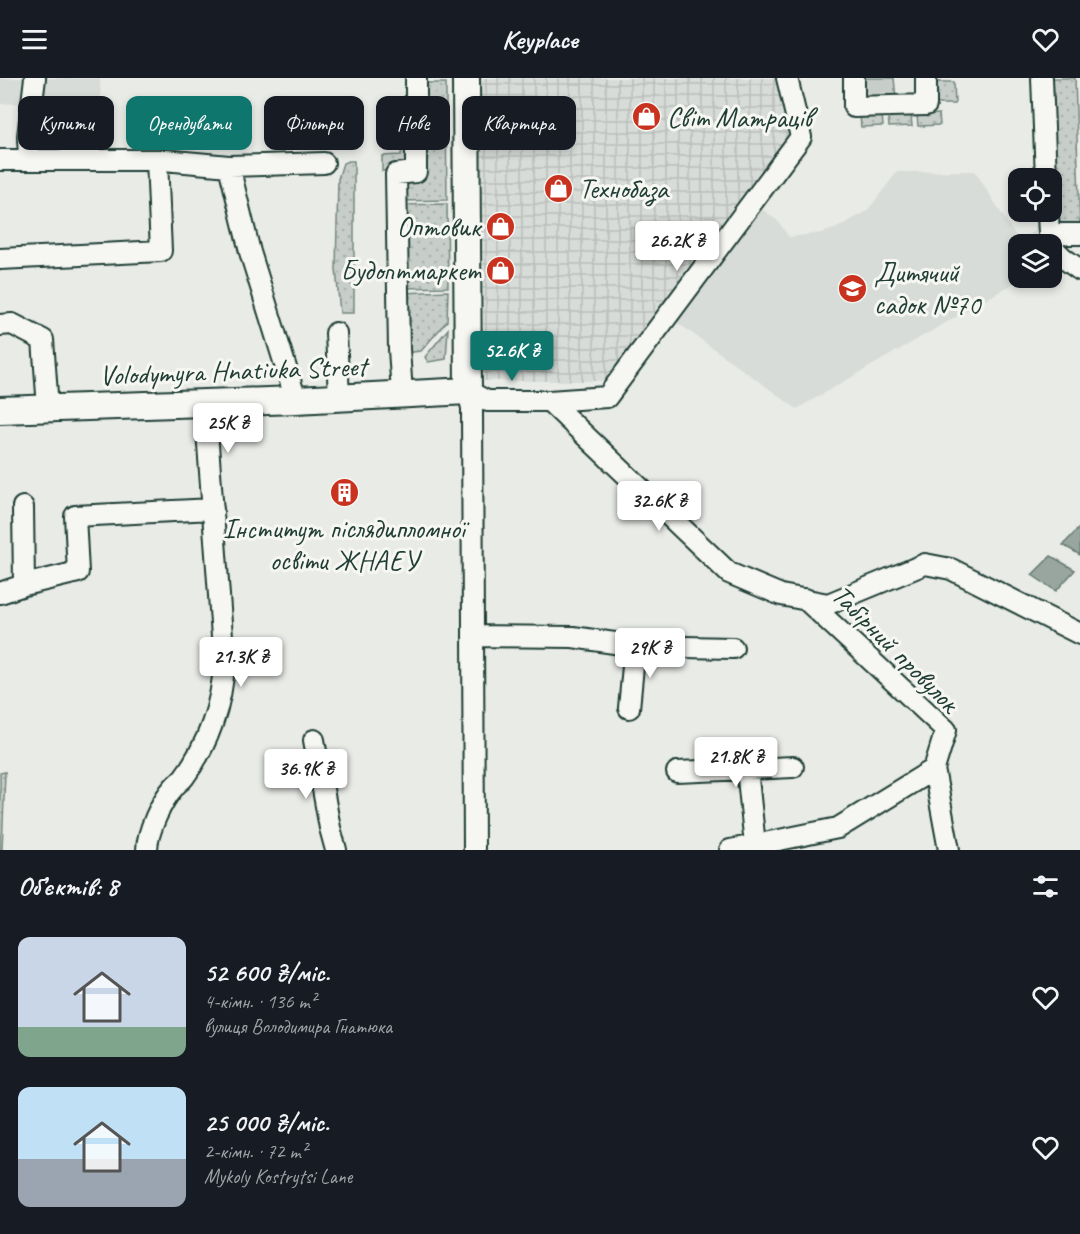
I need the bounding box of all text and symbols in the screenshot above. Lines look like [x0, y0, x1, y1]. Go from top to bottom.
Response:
text: Keyplace [502, 22, 578, 56]
icon: menu [18, 23, 51, 56]
icon: heart [1029, 23, 1062, 56]
chip: Купити [18, 96, 114, 150]
chip: Орендувати [126, 96, 252, 150]
chip: Фільтри [264, 96, 364, 150]
chip: Нове [376, 96, 450, 150]
chip: Квартира [462, 96, 576, 150]
place label: Світ Матраців [667, 100, 818, 135]
shop icon: Світ Матраців [630, 101, 662, 133]
map controls [1008, 168, 1062, 288]
button: locate [1008, 168, 1062, 222]
place label: Технобаза [579, 171, 670, 207]
shop icon: Технобаза [542, 172, 574, 204]
place label: Оптовик [397, 209, 483, 244]
shop icon: Оптовик [485, 210, 517, 242]
pin: 26.2K ₴ [622, 221, 732, 272]
text: 26.2K ₴ [649, 228, 705, 253]
button: layers [1008, 234, 1062, 288]
place label: Будоптмаркет [341, 253, 482, 288]
shop icon: Будоптмаркет [485, 254, 517, 286]
place label: Дитячий садок №70 [874, 255, 983, 322]
school or university icon: Дитячий садок №70 [837, 272, 869, 304]
pin: 52.6K ₴ [457, 331, 567, 382]
text: 52.6K ₴ [484, 338, 540, 363]
street label: Volodymyra Hnatiuka Street [99, 348, 371, 393]
pin: 25K ₴ [186, 403, 270, 454]
text: 25K ₴ [207, 410, 249, 435]
building icon: Інститут післядипломної освіти ЖНАЕУ [328, 477, 360, 509]
pin: 32.6K ₴ [604, 481, 714, 532]
text: 32.6K ₴ [631, 488, 687, 513]
place label: Інститут післядипломної освіти ЖНАЕУ [223, 511, 470, 578]
street label: Табірний провулок [824, 577, 969, 721]
pin: 29K ₴ [608, 628, 692, 679]
text: 29K ₴ [629, 635, 671, 660]
pin: 21.3K ₴ [186, 637, 296, 688]
text: 21.3K ₴ [213, 644, 269, 669]
pin: 21.8K ₴ [681, 737, 791, 788]
text: 21.8K ₴ [708, 744, 764, 769]
pin: 36.9K ₴ [251, 749, 361, 800]
text: 36.9K ₴ [278, 756, 334, 781]
text: Об’єктів: 8 [18, 870, 118, 903]
icon: filters [1029, 870, 1062, 903]
text: 52 600 ₴/міс. [204, 956, 330, 989]
icon: home [66, 961, 138, 1033]
icon: heart [1029, 981, 1062, 1014]
text: 4-кімн. · 136 m² [204, 989, 316, 1014]
text: вулиця Володимира Гнатюка [204, 1014, 392, 1039]
text: 25 000 ₴/міс. [204, 1106, 329, 1139]
icon: home [66, 1111, 138, 1183]
icon: heart [1029, 1131, 1062, 1164]
text: 2-кімн. · 72 m² [204, 1139, 307, 1164]
text: Mykoly Kostrytsi Lane [204, 1164, 352, 1189]

